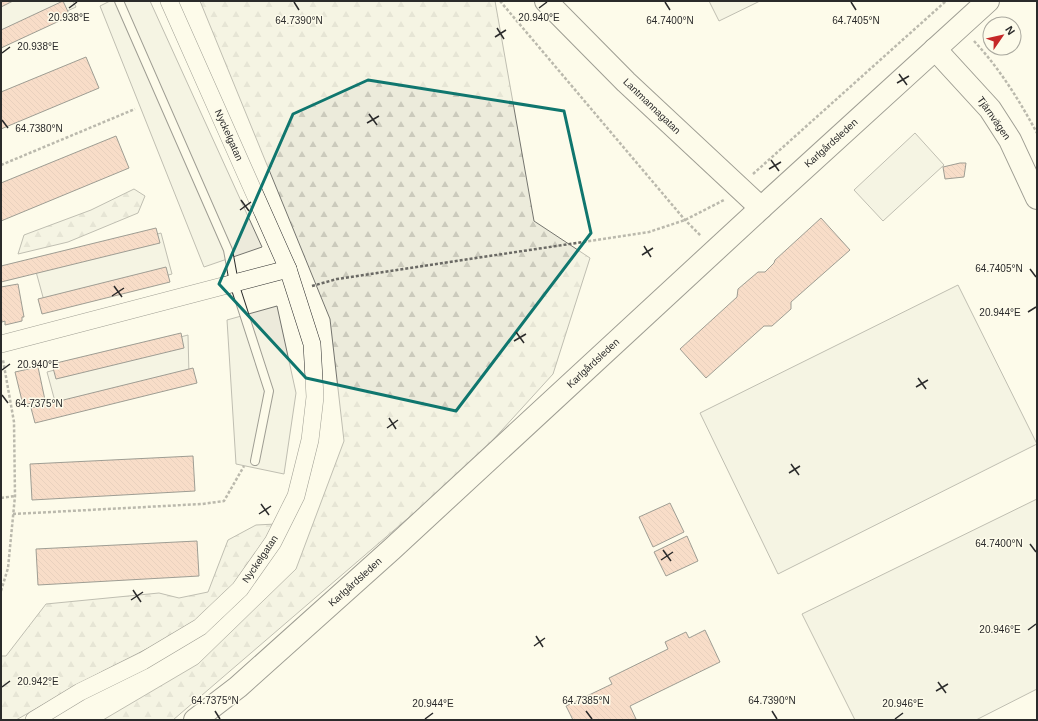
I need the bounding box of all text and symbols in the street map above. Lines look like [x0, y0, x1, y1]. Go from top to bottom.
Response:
text: 20.938°E [48, 12, 90, 23]
text: 20.940°E [518, 12, 560, 23]
text: 64.7390°N [275, 15, 323, 26]
text: 64.7400°N [646, 15, 694, 26]
text: 64.7405°N [832, 15, 880, 26]
north arrow [982, 16, 1022, 56]
text: N [1003, 24, 1018, 37]
text: 20.938°E [17, 41, 59, 52]
street label: Lantmannagatan [621, 76, 683, 136]
street label: Tjärnvägen [975, 94, 1013, 142]
street label: Nyckelgatan [213, 108, 245, 162]
street label: Karlgårdsleden [802, 116, 860, 170]
text: 64.7380°N [15, 123, 63, 134]
text: 64.7405°N [975, 263, 1023, 274]
text: 20.944°E [979, 307, 1021, 318]
street label: Karlgårdsleden [565, 336, 621, 390]
text: 20.940°E [17, 359, 59, 370]
text: 64.7375°N [15, 398, 63, 409]
street label: Nyckelgatan [240, 533, 280, 585]
text: 64.7400°N [975, 538, 1023, 549]
street label: Karlgårdsleden [326, 555, 384, 609]
text: 20.946°E [979, 624, 1021, 635]
text: 20.942°E [17, 676, 59, 687]
text: 64.7375°N [191, 695, 239, 706]
text: 64.7385°N [562, 695, 610, 706]
text: 64.7390°N [748, 695, 796, 706]
text: 20.944°E [412, 698, 454, 709]
text: 20.946°E [882, 698, 924, 709]

